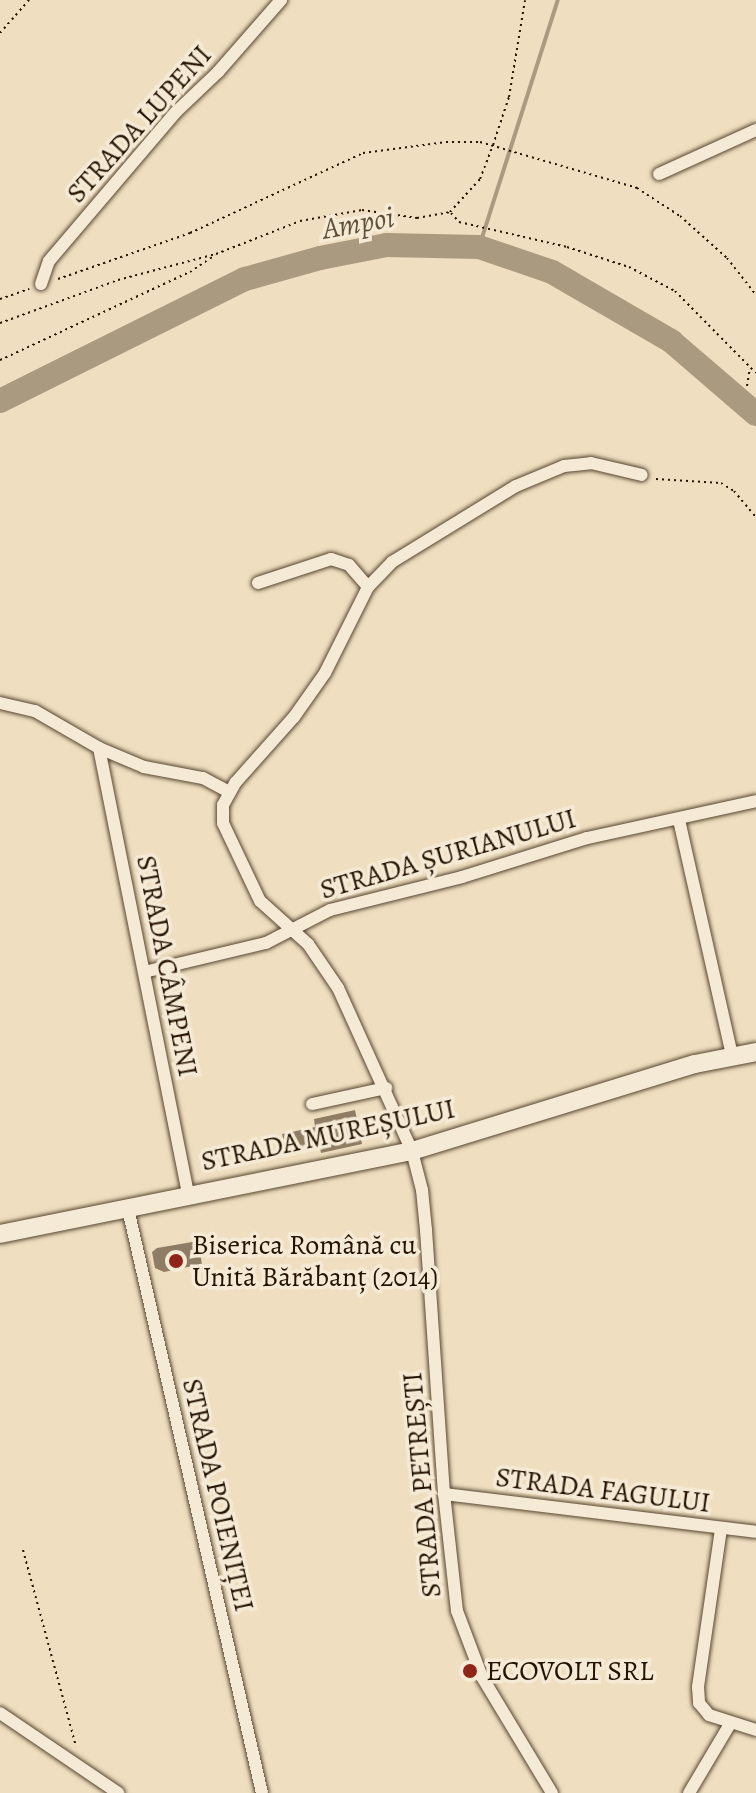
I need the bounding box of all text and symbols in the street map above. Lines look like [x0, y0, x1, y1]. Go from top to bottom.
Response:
street label: STRADA LUPENI [59, 38, 219, 210]
water label: Ampoi [319, 199, 397, 247]
street label: STRADA ȘURIANULUI [316, 801, 580, 907]
street label: STRADA CÂMPENI [129, 853, 205, 1079]
street label: STRADA MUREȘULUI [198, 1092, 458, 1178]
place label: Biserica Română cu Unită Bărăbanț (2014) [192, 1228, 438, 1294]
marker: Biserica Română cu Unită Bărăbanț (2014) [167, 1252, 185, 1270]
street label: STRADA PETREȘTI [395, 1371, 449, 1599]
street label: STRADA POIENIȚEI [175, 1375, 261, 1615]
street label: STRADA FAGULUI [494, 1460, 712, 1520]
place label: ECOVOLT SRL [486, 1654, 653, 1688]
marker: ECOVOLT SRL [461, 1662, 479, 1680]

